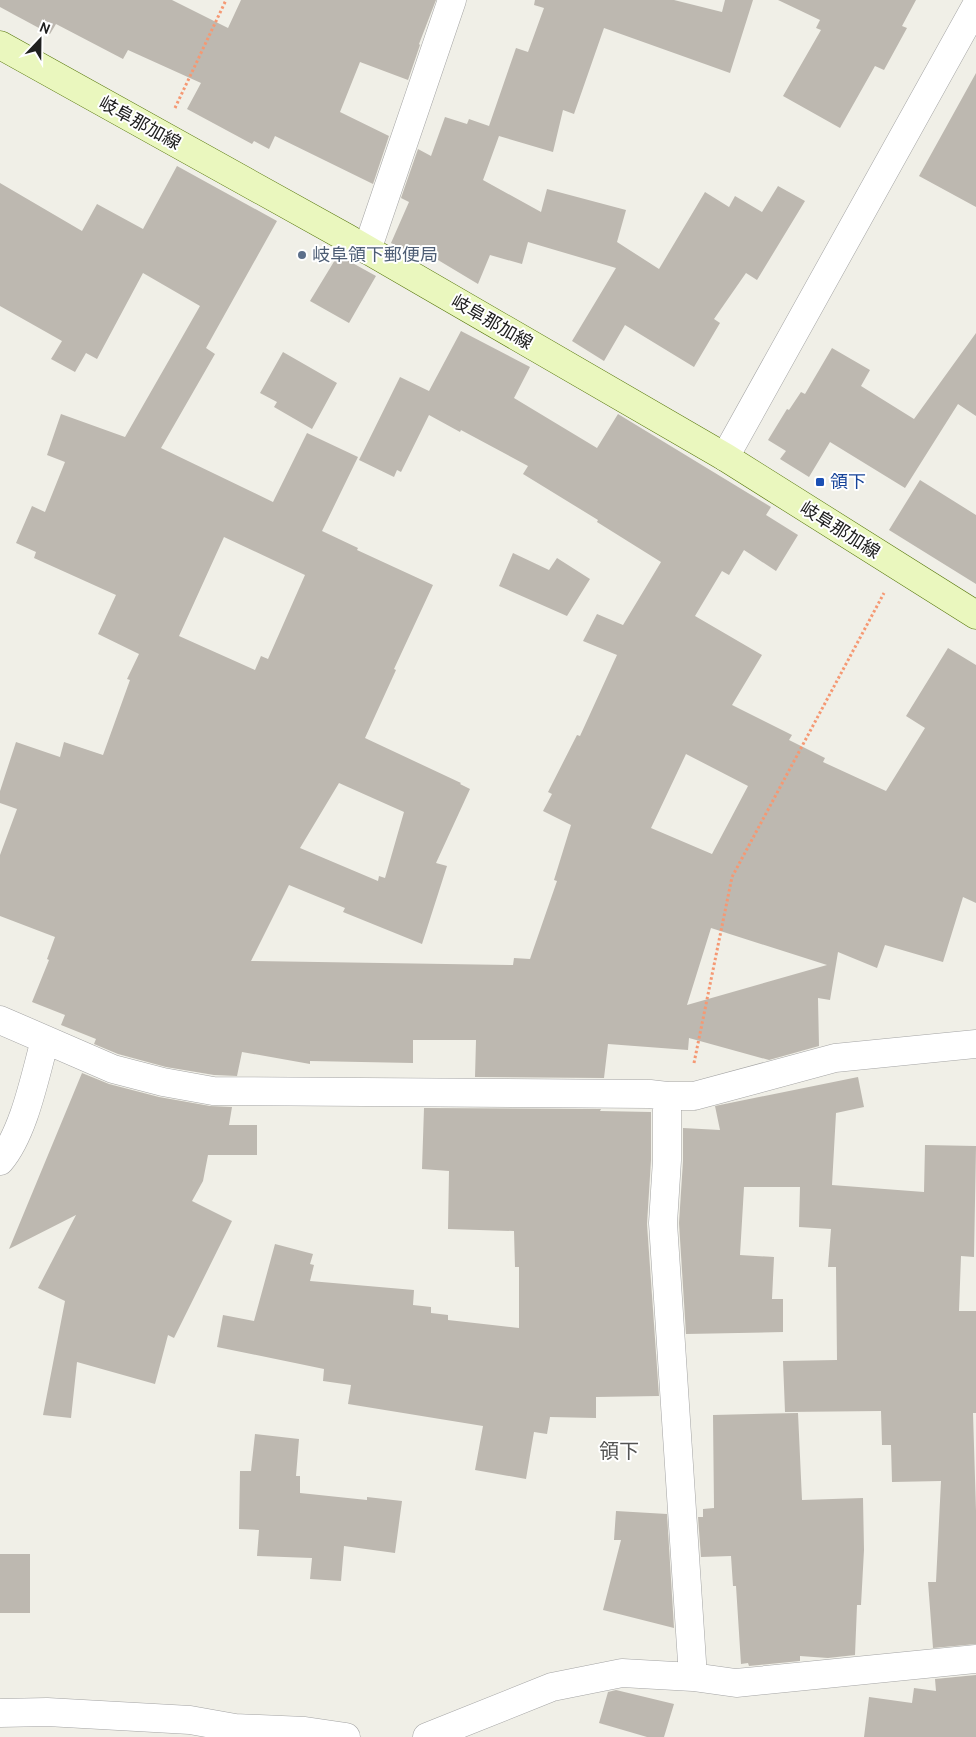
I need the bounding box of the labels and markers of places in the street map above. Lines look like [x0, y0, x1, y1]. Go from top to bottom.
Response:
place label: 岐阜領下郵便局 [312, 244, 438, 266]
marker: 岐阜領下郵便局 [296, 249, 308, 261]
place label: 領下 [830, 471, 866, 493]
marker: 領下 [814, 476, 826, 488]

